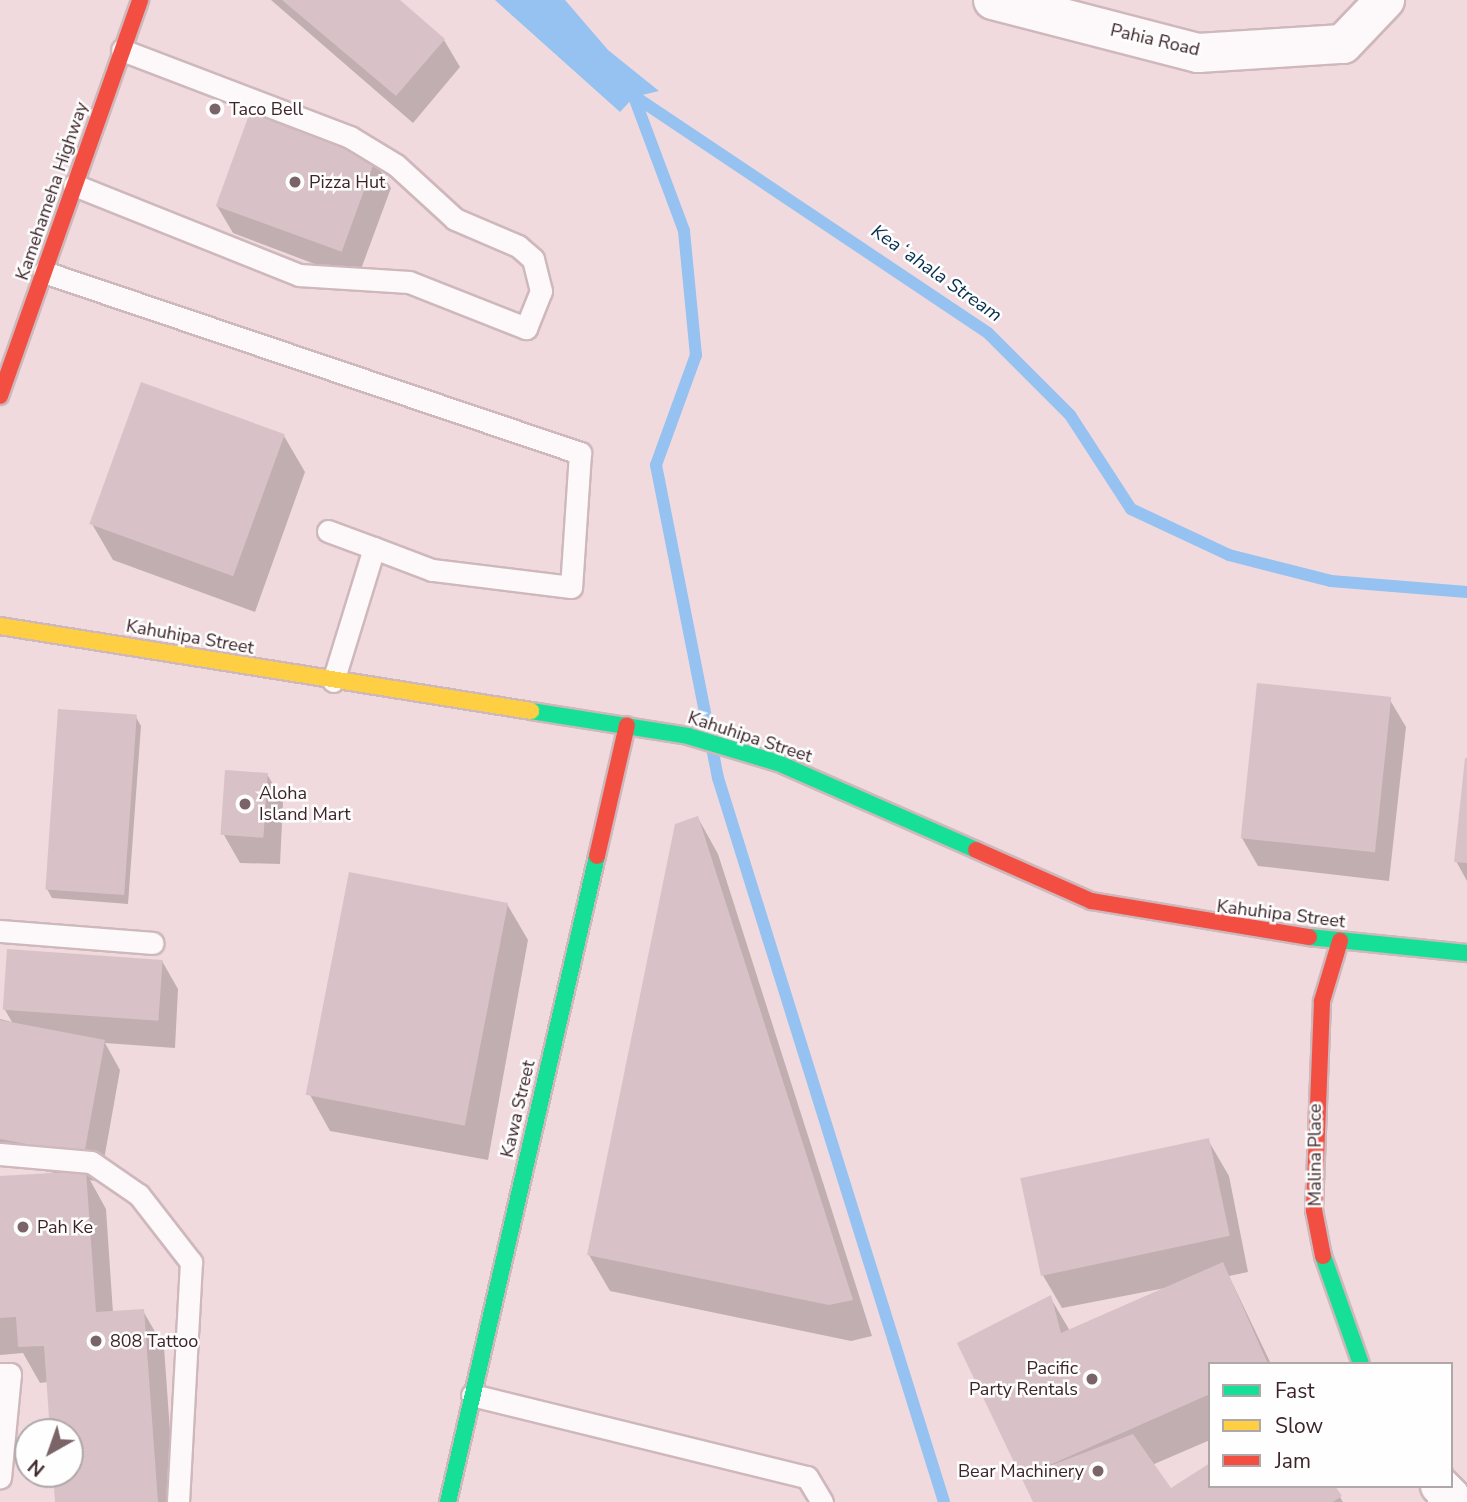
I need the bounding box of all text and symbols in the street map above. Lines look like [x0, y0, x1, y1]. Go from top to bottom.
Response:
street label: Pahia Road [1108, 19, 1202, 61]
place label: Taco Bell [229, 98, 303, 120]
street label: Kamehameha Highway [11, 99, 93, 283]
marker: Taco Bell [207, 101, 223, 117]
place label: Pizza Hut [309, 171, 385, 193]
marker: Pizza Hut [287, 174, 303, 190]
water label: Keaʻahala Stream [866, 220, 1006, 328]
street label: Kahuhipa Street [124, 615, 256, 659]
street label: Kahuhipa Street [685, 707, 815, 767]
place label: Aloha Island Mart [259, 783, 351, 826]
marker: Aloha Island Mart [237, 796, 253, 812]
street label: Kahuhipa Street [1216, 895, 1346, 933]
street label: Kawa Street [496, 1058, 540, 1160]
street label: Malina Place [1304, 1104, 1326, 1206]
place label: Pah Ke [37, 1216, 93, 1238]
marker: Pah Ke [15, 1219, 31, 1235]
place label: 808 Tattoo [110, 1330, 198, 1352]
marker: 808 Tattoo [88, 1333, 104, 1349]
place label: Pacific Party Rentals [969, 1358, 1078, 1400]
legend [1208, 1362, 1453, 1488]
marker: Pacific Party Rentals [1084, 1371, 1100, 1387]
text: Fast [1275, 1377, 1315, 1405]
text: Slow [1275, 1412, 1323, 1440]
north arrow [14, 1418, 84, 1488]
text: Jam [1275, 1447, 1311, 1475]
text: N [23, 1453, 51, 1482]
place label: Bear Machinery [958, 1460, 1084, 1482]
marker: Bear Machinery [1090, 1463, 1106, 1479]

